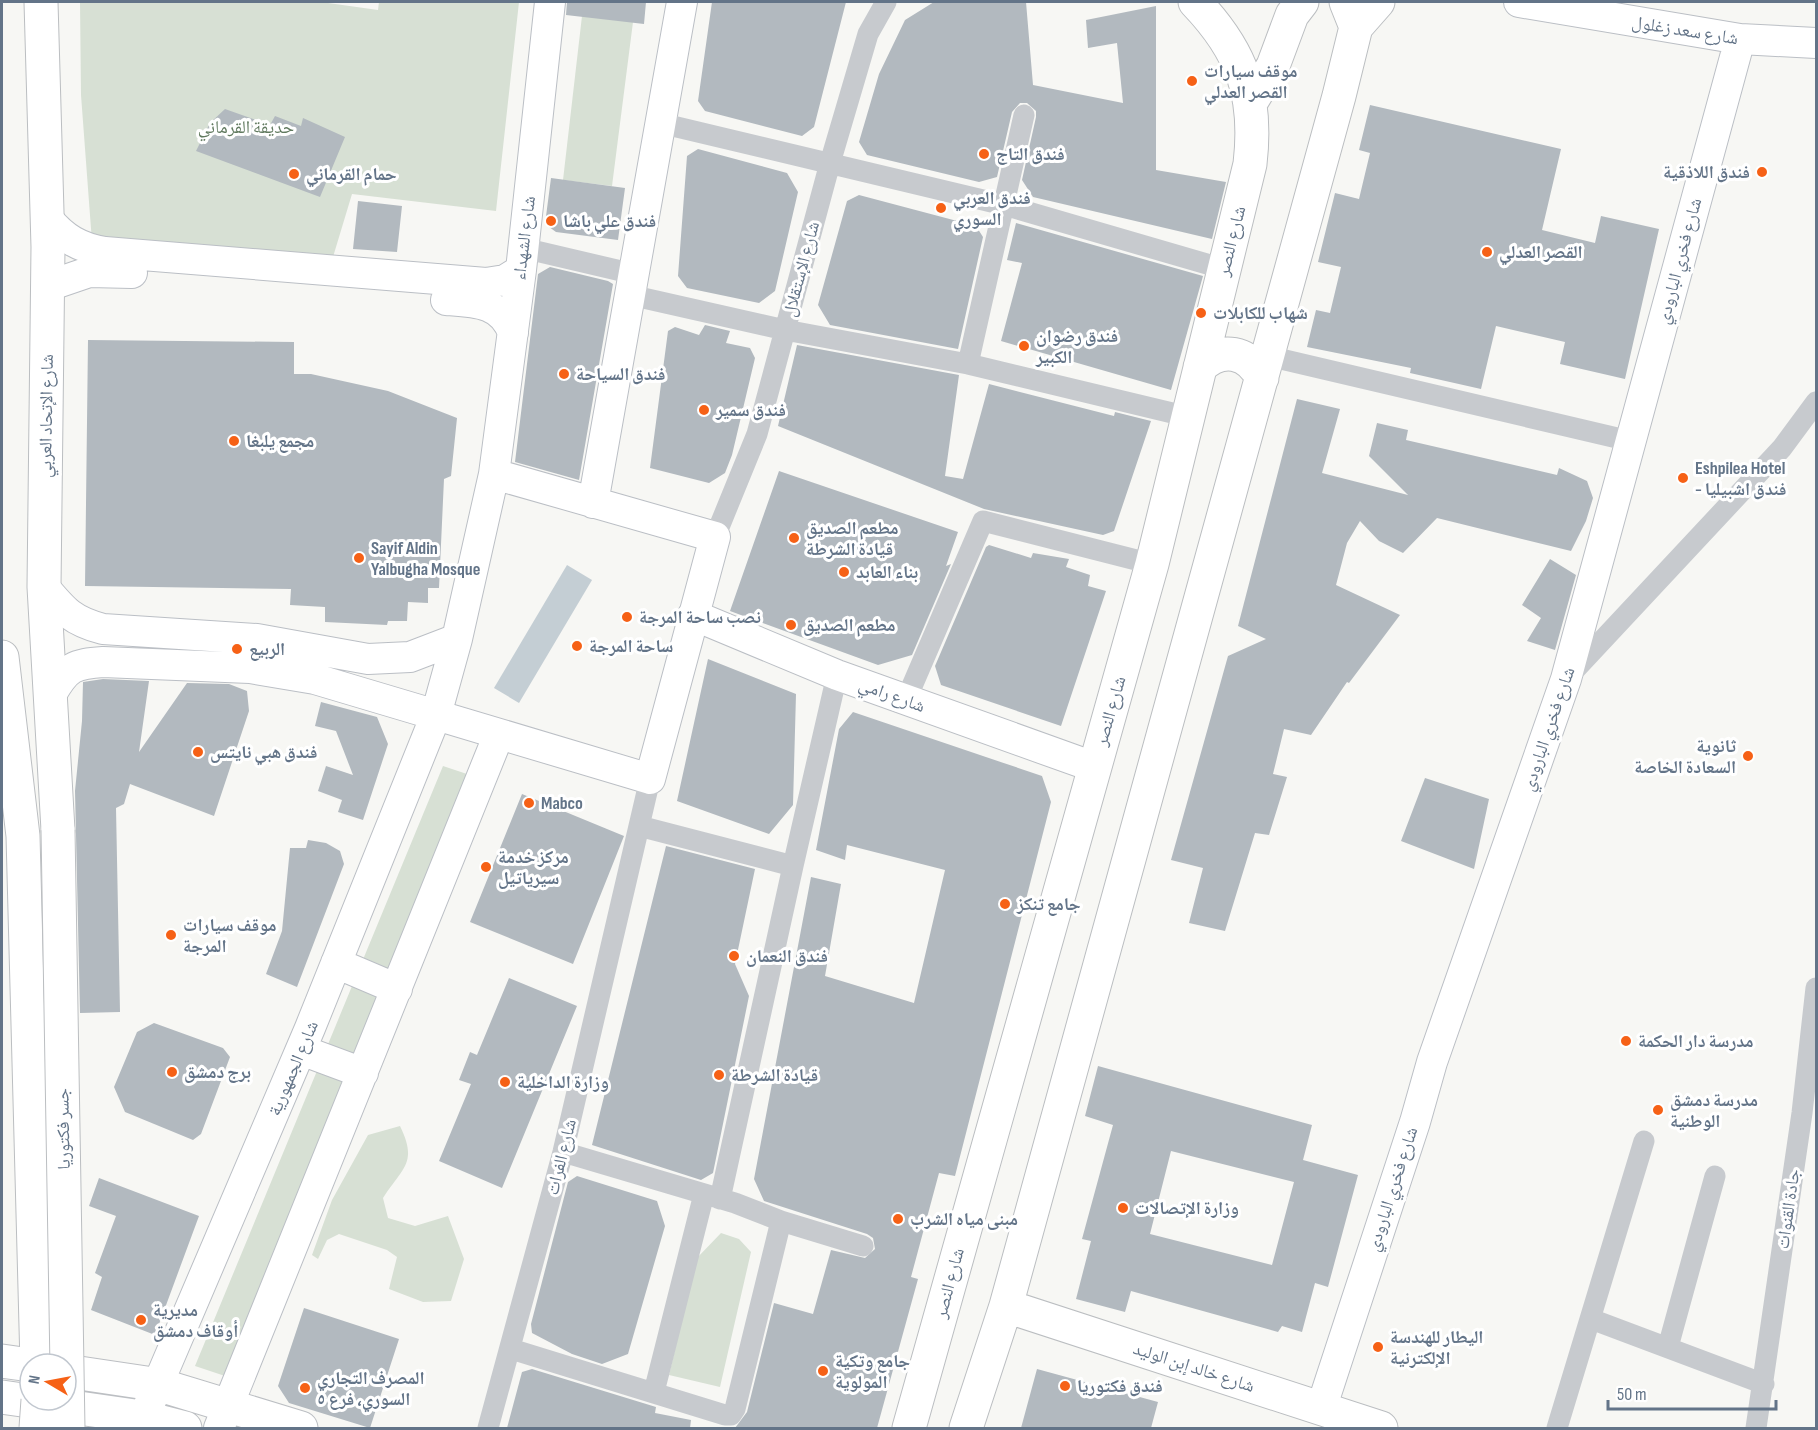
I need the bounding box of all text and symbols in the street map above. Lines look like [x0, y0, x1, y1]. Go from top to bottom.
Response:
street label: شارع سعد زغلول [1630, 12, 1740, 49]
place label: موقف سيارات القصر العدلي [1204, 61, 1297, 106]
marker: موقف سيارات القصر العدلي [1185, 74, 1199, 88]
park label: حديقة القرماني [198, 117, 294, 142]
place label: فندق التاج [996, 144, 1065, 165]
marker: فندق التاج [977, 147, 991, 161]
place label: فندق اللاذقية [1663, 162, 1750, 183]
place label: حمام القرماني [306, 164, 397, 188]
marker: فندق اللاذقية [1755, 165, 1769, 179]
marker: حمام القرماني [287, 167, 301, 181]
place label: فندق العربي السوري [953, 188, 1031, 233]
street label: شارع الشهداء [509, 195, 540, 281]
street label: شارع فخري البارودي [1653, 196, 1710, 327]
marker: فندق العربي السوري [934, 201, 948, 215]
street label: شارع النصر [1212, 204, 1250, 279]
place label: فندق علي باشا [563, 211, 656, 235]
marker: فندق علي باشا [544, 214, 558, 228]
street label: شارع الإستقلال [779, 219, 824, 319]
place label: القصر العدلي [1499, 242, 1583, 266]
marker: القصر العدلي [1480, 245, 1494, 259]
place label: شهاب للكابلات [1213, 303, 1308, 324]
marker: شهاب للكابلات [1194, 306, 1208, 320]
place label: فندق رضوان الكبير [1035, 326, 1118, 368]
marker: فندق رضوان الكبير [1017, 339, 1031, 353]
street label: شارع الإتحاد العربي [35, 354, 62, 478]
place label: فندق السياحة [576, 364, 666, 385]
marker: فندق السياحة [557, 367, 571, 381]
place label: فندق سمير [715, 400, 786, 421]
marker: فندق سمير [697, 403, 711, 417]
place label: مجمع يلبغا [246, 431, 314, 453]
marker: مجمع يلبغا [227, 434, 241, 448]
place label: Eshpilea Hotel - فندق اشبيليا [1695, 458, 1786, 500]
marker: Eshpilea Hotel - فندق اشبيليا [1676, 471, 1690, 485]
place label: مطعم الصديق قيادة الشرطة [806, 518, 899, 560]
marker: مطعم الصديق قيادة الشرطة [787, 531, 801, 545]
place label: Sayif Aldin Yalbugha Mosque [371, 538, 480, 580]
marker: Sayif Aldin Yalbugha Mosque [352, 551, 366, 565]
place label: بناء العابد [856, 562, 918, 583]
marker: بناء العابد [837, 565, 851, 579]
place label: نصب ساحة المرجة [639, 607, 761, 628]
marker: نصب ساحة المرجة [620, 610, 634, 624]
place label: مطعم الصديق [803, 615, 896, 637]
marker: مطعم الصديق [784, 618, 798, 632]
place label: ساحة المرجة [589, 636, 673, 657]
place label: الربيع [249, 639, 285, 661]
marker: ساحة المرجة [570, 639, 584, 653]
marker: الربيع [230, 642, 244, 656]
street label: شارع فخري البارودي [1517, 664, 1583, 795]
street label: شارع رامي [855, 674, 928, 720]
street label: شارع النصر [1090, 674, 1130, 749]
place label: ثانوية السعادة الخاصة [1634, 736, 1736, 778]
place label: فندق هبي نايتس [210, 742, 317, 766]
marker: فندق هبي نايتس [191, 745, 205, 759]
marker: ثانوية السعادة الخاصة [1741, 749, 1755, 763]
place label: Mabco [541, 793, 583, 814]
marker: Mabco [522, 796, 536, 810]
place label: مركز خدمة سيرياتيل [498, 847, 569, 889]
marker: مركز خدمة سيرياتيل [479, 860, 493, 874]
place label: جامع تنكز [1016, 894, 1081, 916]
marker: جامع تنكز [998, 897, 1012, 911]
place label: موقف سيارات المرجة [183, 915, 276, 957]
marker: موقف سيارات المرجة [164, 928, 178, 942]
place label: فندق النعمان [746, 946, 828, 967]
marker: فندق النعمان [727, 949, 741, 963]
street label: شارع الجمهورية [264, 1018, 323, 1119]
place label: مدرسة دار الحكمة [1638, 1031, 1753, 1052]
marker: مدرسة دار الحكمة [1619, 1034, 1633, 1048]
place label: برج دمشق [184, 1062, 251, 1083]
marker: برج دمشق [165, 1065, 179, 1079]
place label: قيادة الشرطة [731, 1065, 818, 1086]
marker: قيادة الشرطة [712, 1068, 726, 1082]
place label: وزارة الداخلية [517, 1072, 609, 1093]
marker: وزارة الداخلية [498, 1075, 512, 1089]
street label: جسر فكتوريا [52, 1088, 75, 1170]
place label: مدرسة دمشق الوطنية [1670, 1090, 1758, 1132]
marker: مدرسة دمشق الوطنية [1651, 1103, 1665, 1117]
street label: شارع الفرات [542, 1117, 581, 1197]
street label: شارع فخري البارودي [1362, 1124, 1426, 1255]
street label: جادة القنوات [1772, 1168, 1805, 1250]
place label: وزارة الإتصالات [1135, 1198, 1239, 1219]
marker: وزارة الإتصالات [1116, 1201, 1130, 1215]
place label: مبنى مياه الشرب [910, 1209, 1018, 1230]
marker: مبنى مياه الشرب [891, 1212, 905, 1226]
street label: شارع النصر [930, 1246, 969, 1321]
place label: مديرية أوقاف دمشق [153, 1300, 238, 1342]
marker: مديرية أوقاف دمشق [134, 1313, 148, 1327]
place label: اليطار للهندسة الإلكترنية [1390, 1327, 1483, 1369]
street label: شارع خالد إبن الوليد [1130, 1338, 1257, 1398]
marker: اليطار للهندسة الإلكترنية [1371, 1340, 1385, 1354]
place label: جامع وتكية المولوية [835, 1351, 910, 1393]
north arrow [18, 1352, 78, 1412]
marker: جامع وتكية المولوية [816, 1364, 830, 1378]
place label: المصرف التجاري السوري، فرع ٥ [317, 1368, 425, 1413]
scale bar [1608, 1373, 1776, 1411]
text: N [25, 1374, 45, 1386]
place label: فندق فكتوريا [1077, 1376, 1163, 1397]
marker: فندق فكتوريا [1058, 1379, 1072, 1393]
marker: المصرف التجاري السوري، فرع ٥ [298, 1381, 312, 1395]
text: 50 m [1617, 1384, 1647, 1405]

